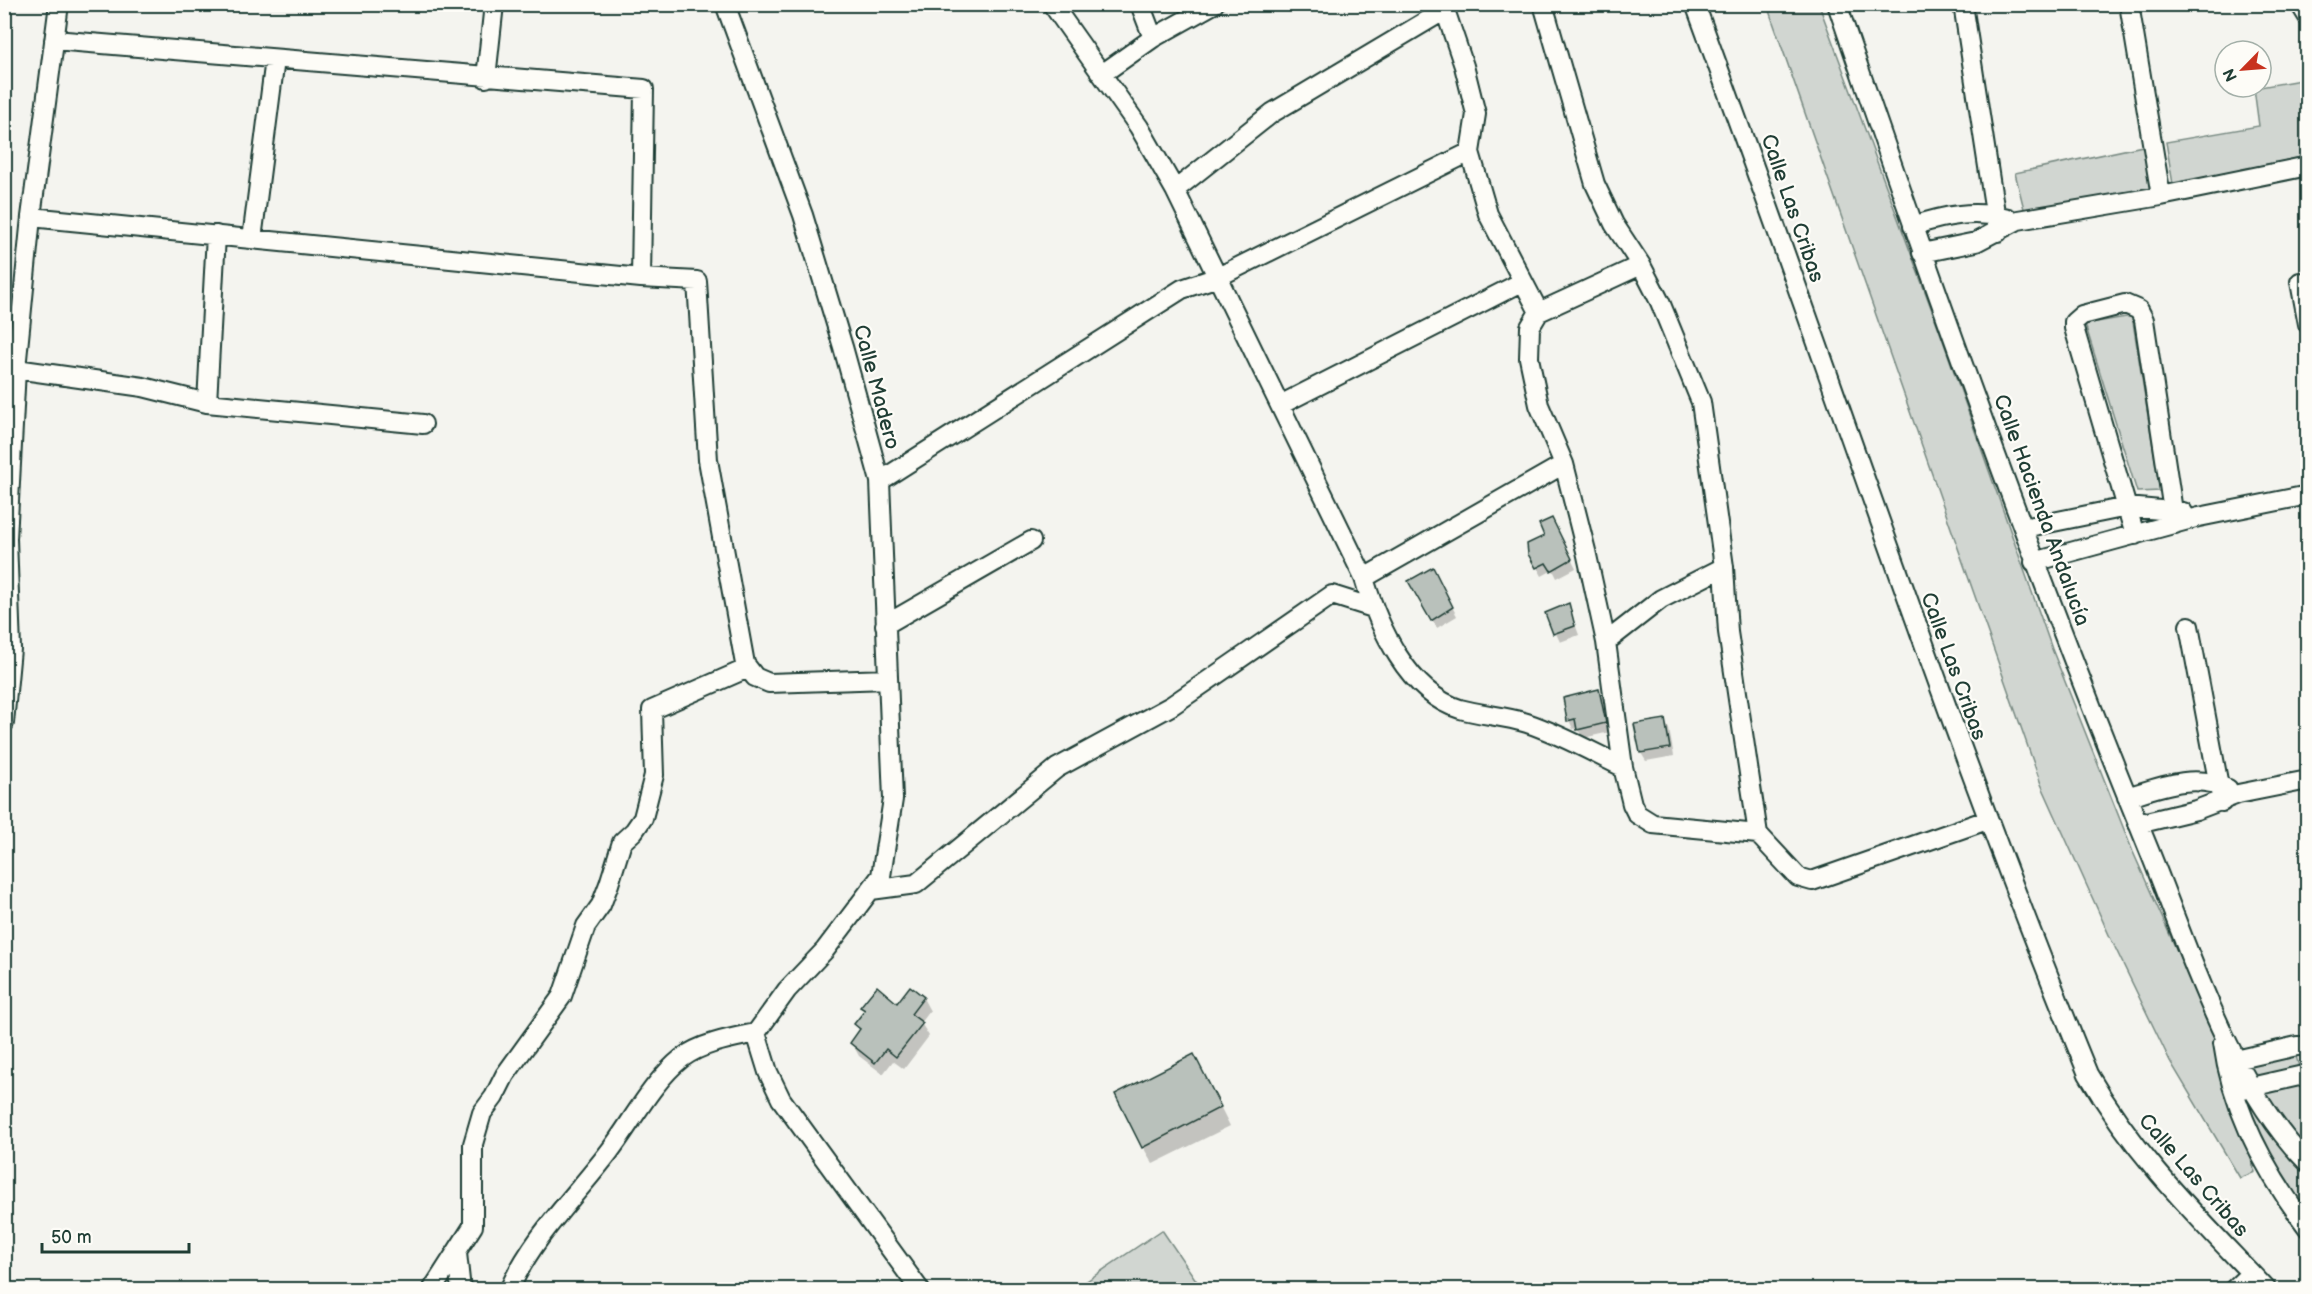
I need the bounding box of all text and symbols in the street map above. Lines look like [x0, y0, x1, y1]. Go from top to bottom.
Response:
north arrow [2213, 39, 2273, 99]
text: N [2220, 65, 2242, 84]
street label: Calle Las Cribas [1755, 131, 1830, 286]
street label: Calle Madero [848, 322, 905, 452]
street label: Calle Hacienda Andalucía [1988, 391, 2095, 629]
street label: Calle Las Cribas [1915, 589, 1992, 743]
street label: Calle Las Cribas [2133, 1109, 2254, 1242]
scale bar [42, 1216, 189, 1254]
text: 50 m [51, 1227, 92, 1248]

